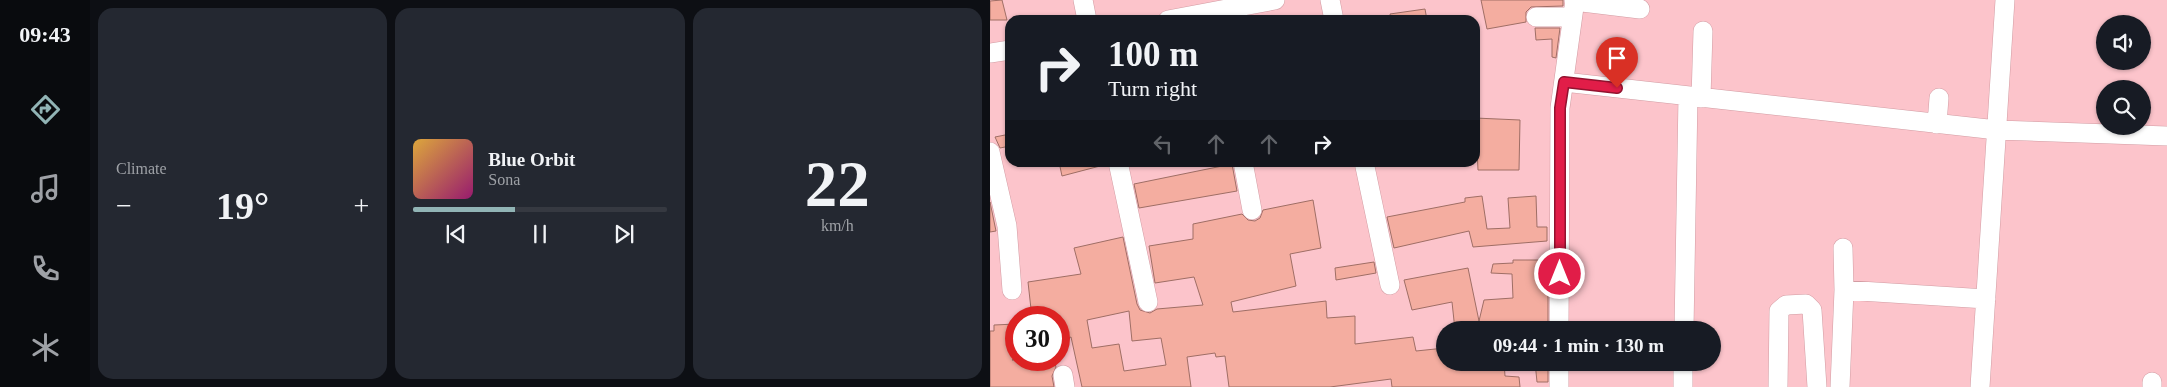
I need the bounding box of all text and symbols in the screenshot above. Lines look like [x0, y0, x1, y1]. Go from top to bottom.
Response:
map controls [2096, 15, 2151, 135]
button: sound [2096, 15, 2151, 70]
text: 09:43 [19, 22, 71, 47]
icon: right [1025, 35, 1090, 100]
text: 100 m [1108, 35, 1198, 74]
pin [1596, 37, 1638, 88]
icon: arrive [1603, 44, 1631, 72]
text: Turn right [1108, 76, 1197, 101]
button: search [2096, 80, 2151, 135]
icon: directions [28, 92, 63, 127]
icon: left [1149, 130, 1177, 158]
icon: ahead [1202, 130, 1230, 158]
icon: ahead [1255, 130, 1283, 158]
icon: right [1308, 130, 1336, 158]
text: 22 [805, 148, 870, 220]
text: Blue Orbit [488, 149, 575, 170]
text: Climate [116, 160, 167, 177]
icon: music [28, 171, 63, 206]
text: Sona [488, 171, 520, 188]
text: 19° [216, 185, 269, 227]
text: − [116, 190, 132, 221]
text: + [354, 190, 369, 221]
text: km/h [821, 217, 854, 234]
icon: previous [442, 220, 470, 248]
icon: pause [526, 220, 554, 248]
icon: next [610, 220, 638, 248]
position arrow [1533, 247, 1585, 299]
icon: phone [28, 251, 63, 286]
speed limit sign: 30 [1005, 306, 1070, 371]
icon: climate [28, 330, 63, 365]
text: 09:44 · 1 min · 130 m [1493, 335, 1664, 356]

